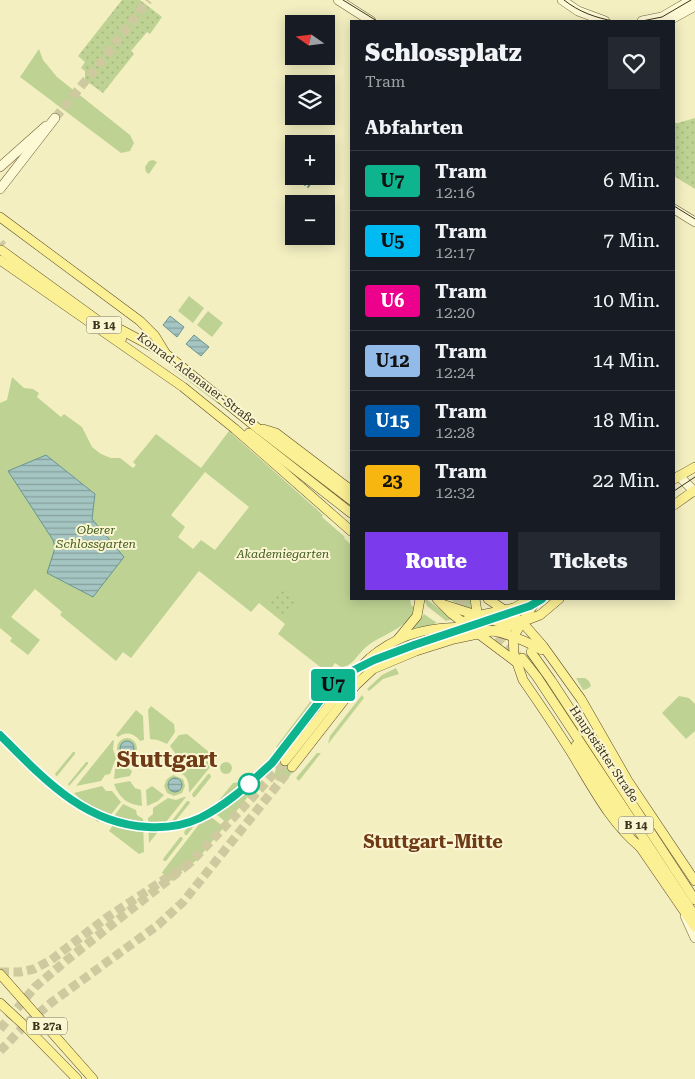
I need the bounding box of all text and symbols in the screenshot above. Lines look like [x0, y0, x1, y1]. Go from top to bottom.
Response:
north arrow [285, 15, 335, 65]
map controls [285, 15, 335, 245]
button: heart [608, 37, 660, 89]
text: Schlossplatz [365, 39, 522, 67]
text: Tram [365, 72, 405, 91]
button: layers [285, 75, 335, 125]
text: Abfahrten [365, 116, 463, 139]
button: + [285, 135, 335, 185]
text: Tram [435, 160, 487, 183]
text: 6 Min. [603, 169, 660, 192]
text: U7 [381, 170, 404, 191]
text: 12:16 [435, 183, 475, 202]
button: − [285, 195, 335, 245]
text: Tram [435, 220, 487, 243]
text: 7 Min. [603, 229, 660, 252]
text: U5 [381, 230, 404, 251]
text: 12:17 [435, 243, 475, 262]
text: Tram [435, 280, 487, 303]
text: 10 Min. [593, 289, 660, 312]
text: U6 [381, 290, 404, 311]
text: 12:20 [435, 303, 475, 322]
road number: B 14 [86, 316, 122, 334]
street label: Konrad-Adenauer-Straße [135, 330, 260, 429]
text: Tram [435, 340, 487, 363]
text: 14 Min. [593, 349, 660, 372]
text: U12 [375, 350, 410, 371]
text: 12:24 [435, 363, 475, 382]
text: Tram [435, 400, 487, 423]
text: 18 Min. [593, 409, 660, 432]
text: U15 [375, 410, 410, 431]
text: 12:28 [435, 423, 475, 442]
text: Tram [435, 460, 487, 483]
text: 22 Min. [593, 469, 660, 492]
text: 23 [382, 470, 403, 491]
text: 12:32 [435, 483, 475, 502]
park label: Oberer Schlossgarten [55, 523, 136, 551]
button: Route [365, 532, 508, 590]
button: Tickets [518, 532, 660, 590]
park label: Akademiegarten [236, 547, 329, 561]
line badge: U7 [310, 669, 356, 701]
text: U7 [321, 674, 345, 695]
street label: Hauptstätter Straße [566, 703, 642, 805]
district label: Stuttgart [116, 747, 218, 772]
unlabelled marker [238, 773, 260, 795]
road number: B 14 [618, 816, 654, 834]
district label: Stuttgart-Mitte [363, 831, 503, 852]
road number: B 27a [27, 1018, 67, 1034]

